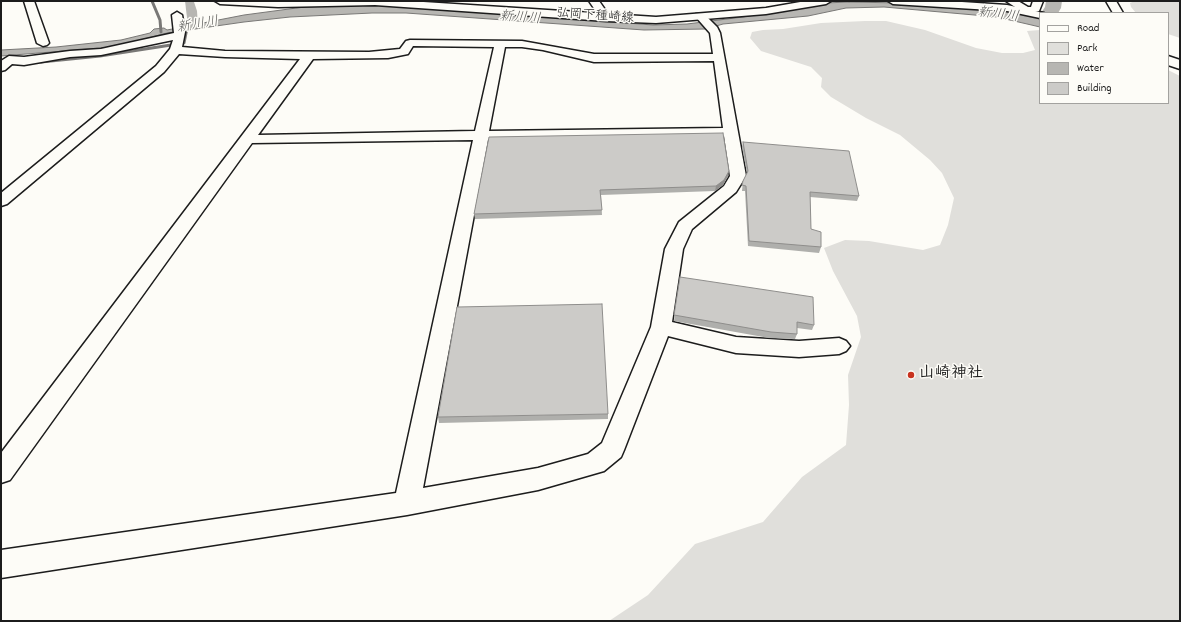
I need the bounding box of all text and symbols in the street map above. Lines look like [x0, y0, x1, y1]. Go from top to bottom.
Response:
water label: 新川川 [976, 5, 1020, 27]
street label: 弘岡下種崎線 [556, 6, 634, 28]
water label: 新川川 [498, 9, 542, 29]
legend [1039, 12, 1169, 104]
water label: 新川川 [176, 14, 220, 38]
text: Road [1077, 20, 1099, 37]
text: Park [1077, 40, 1097, 57]
text: Water [1077, 60, 1104, 77]
text: Building [1077, 80, 1112, 97]
place label: 山崎神社 [919, 365, 983, 385]
marker: 山崎神社 [906, 370, 916, 380]

